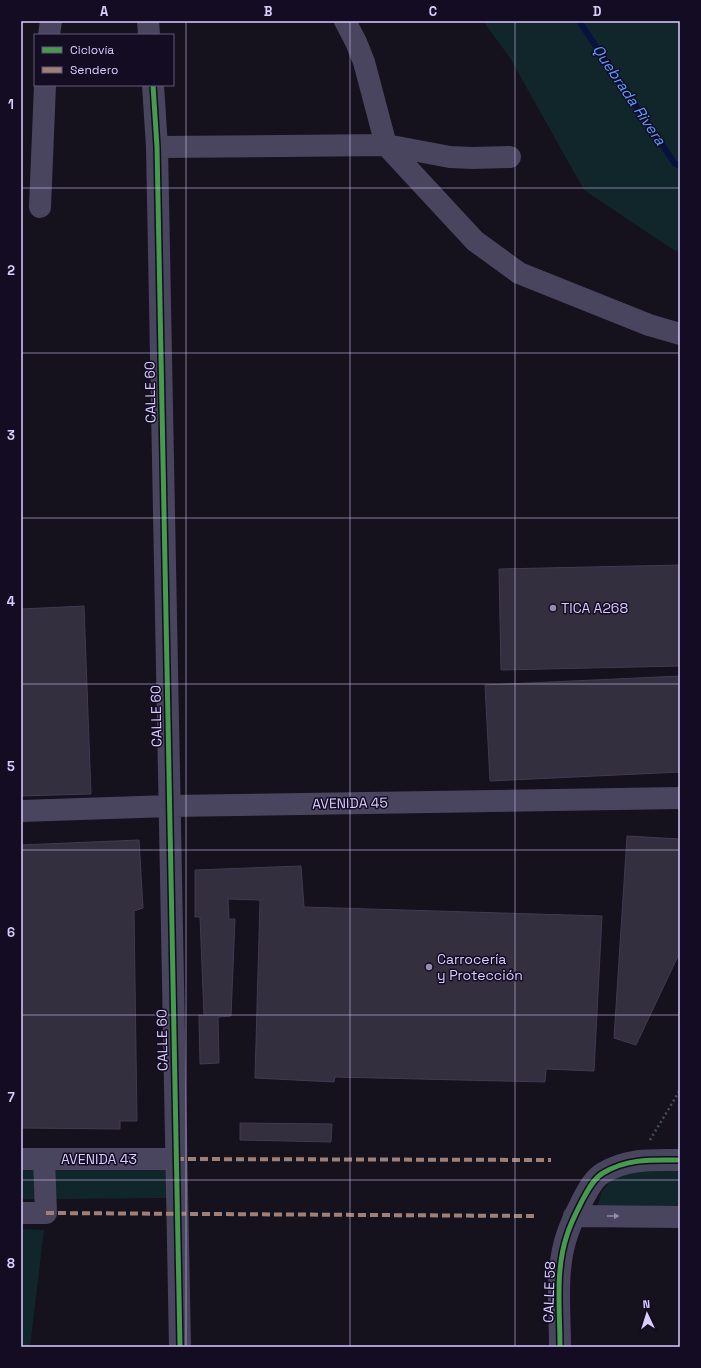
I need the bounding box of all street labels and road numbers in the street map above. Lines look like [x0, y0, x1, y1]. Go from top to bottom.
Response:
street label: CALLE 60 [140, 361, 160, 423]
street label: CALLE 60 [146, 685, 166, 747]
street label: AVENIDA 45 [312, 793, 388, 813]
street label: CALLE 60 [152, 1009, 172, 1071]
street label: AVENIDA 43 [61, 1150, 137, 1168]
street label: CALLE 58 [539, 1261, 559, 1323]

